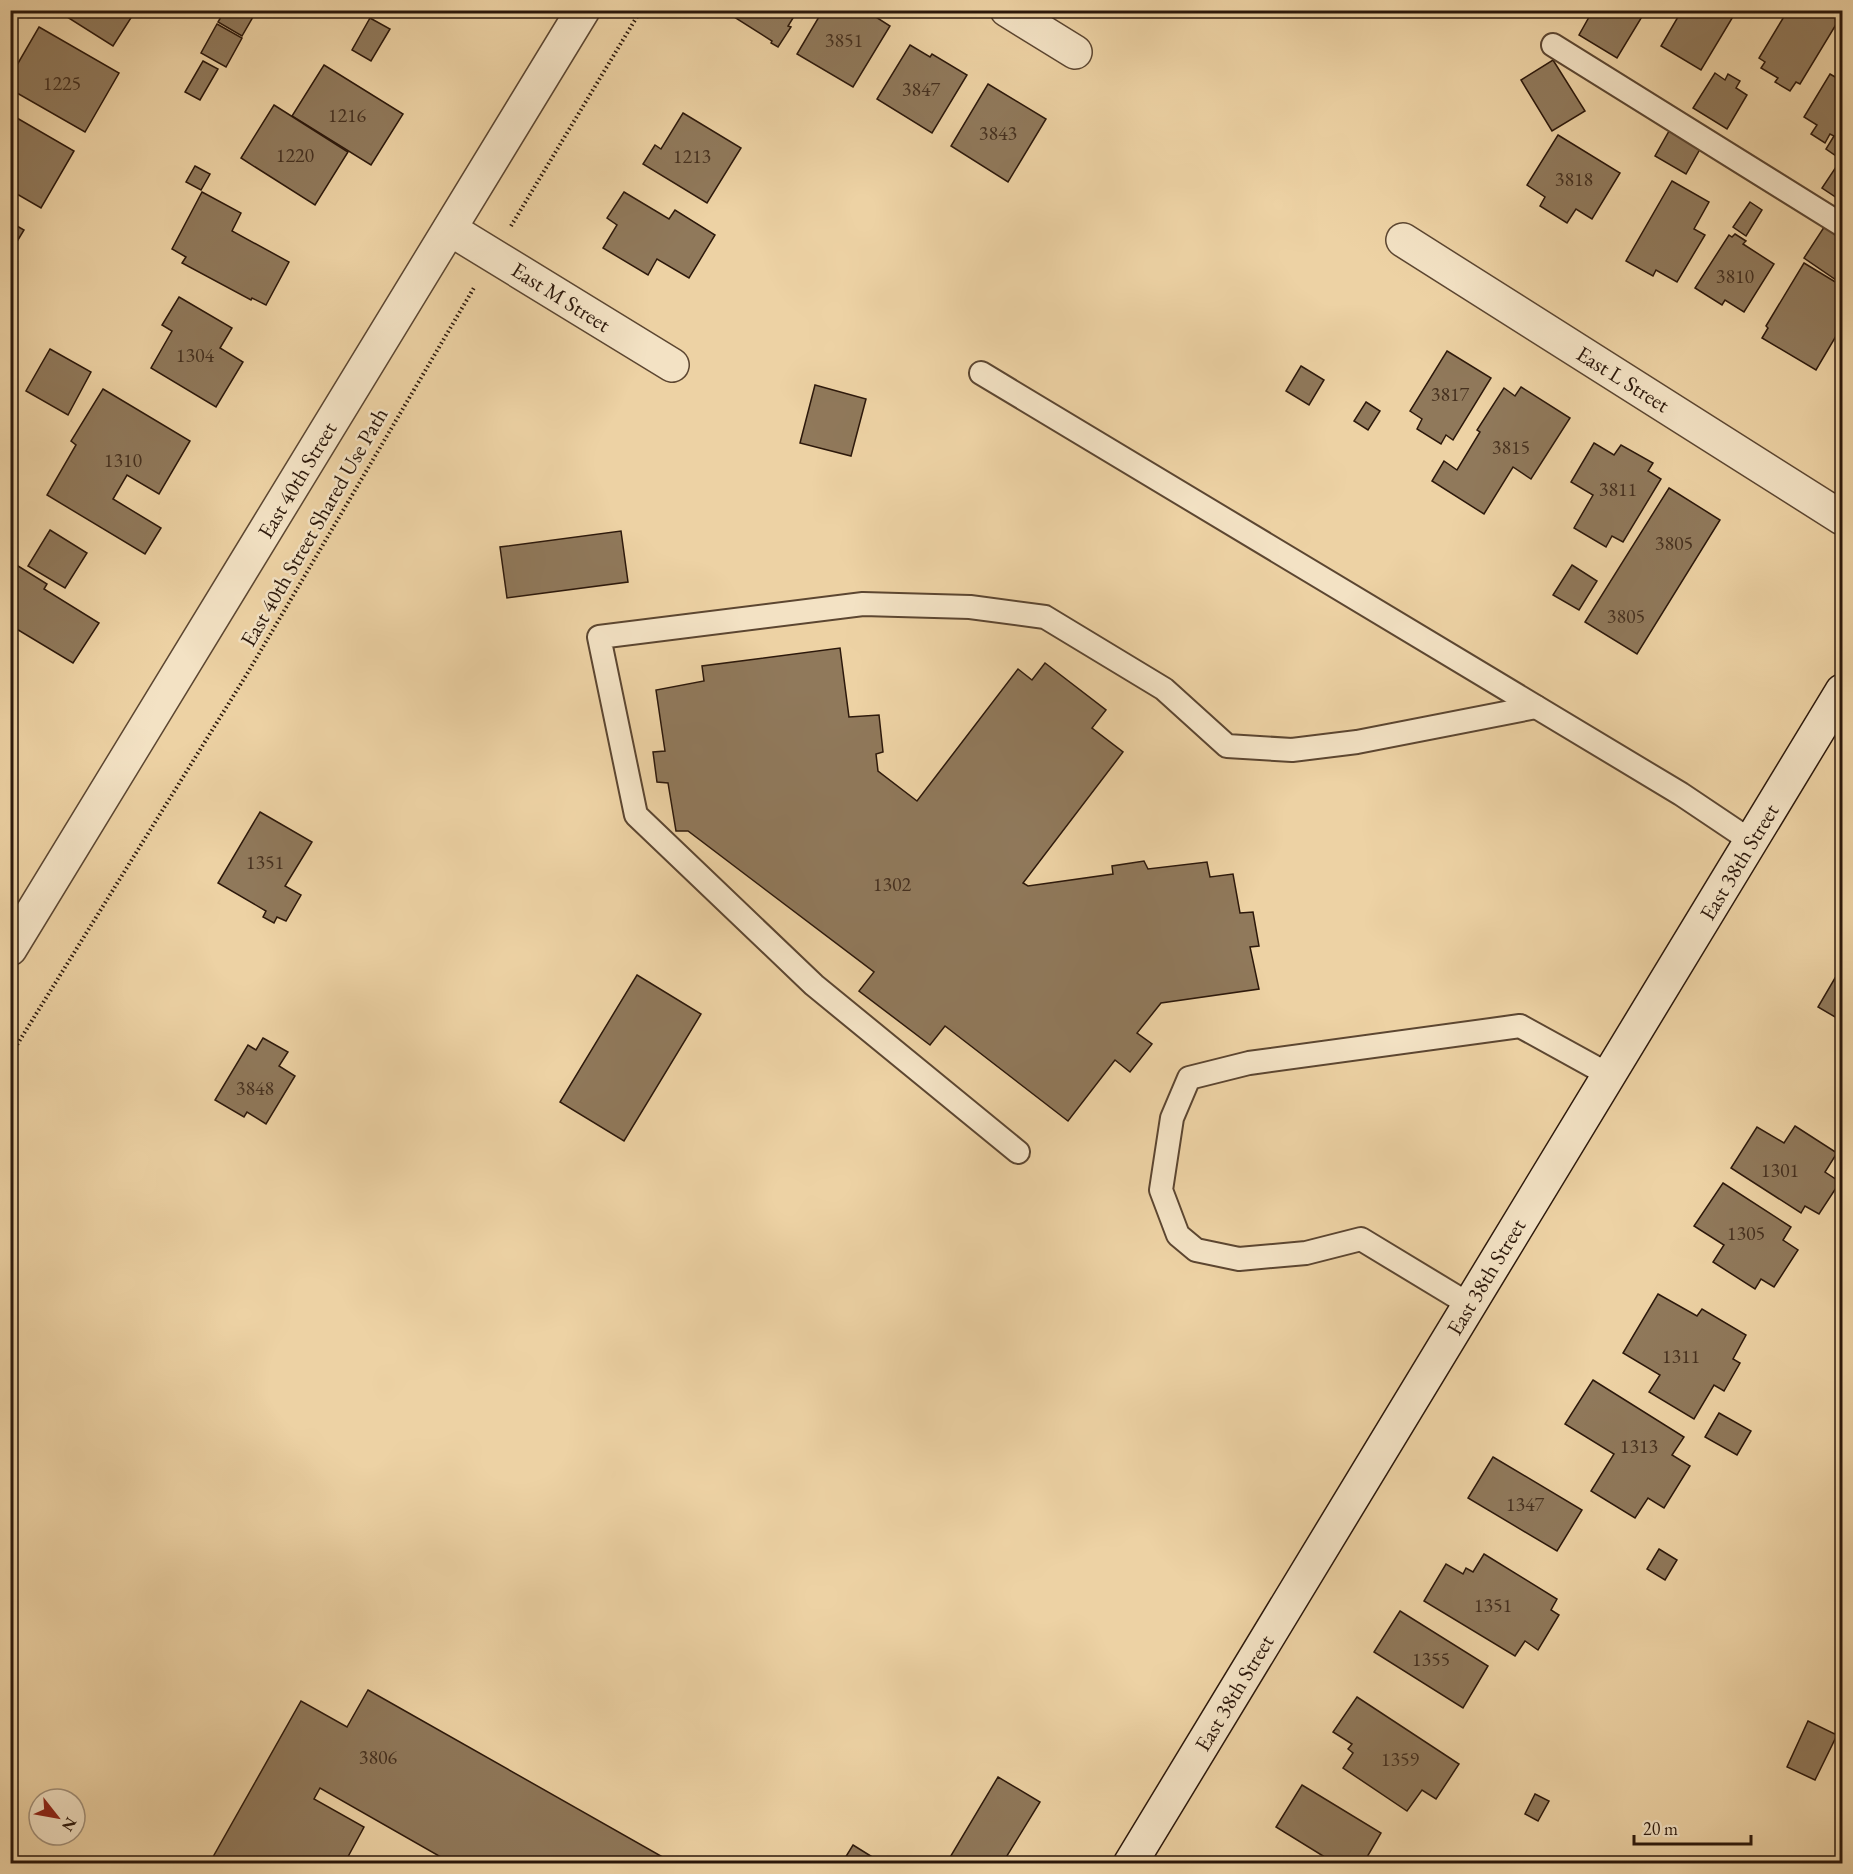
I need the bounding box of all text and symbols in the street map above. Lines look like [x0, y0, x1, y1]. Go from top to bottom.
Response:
house number: 3851 [825, 27, 863, 53]
house number: 1225 [43, 70, 81, 96]
house number: 3847 [902, 76, 941, 102]
house number: 1216 [328, 102, 367, 128]
house number: 3843 [979, 120, 1017, 146]
house number: 1220 [276, 142, 315, 168]
house number: 1213 [673, 143, 711, 169]
house number: 3818 [1555, 166, 1593, 192]
street label: East M Street [506, 255, 616, 339]
house number: 3810 [1716, 263, 1755, 289]
street label: East L Street [1571, 339, 1675, 419]
house number: 1304 [176, 342, 215, 368]
house number: 3817 [1431, 381, 1470, 407]
street label: East 40th Street Shared Use Path [234, 402, 394, 652]
street label: East 40th Street [251, 416, 343, 544]
house number: 3815 [1492, 434, 1530, 460]
house number: 1310 [104, 447, 143, 473]
house number: 3811 [1599, 476, 1637, 502]
house number: 3805 [1655, 530, 1693, 556]
house number: 3805 [1607, 603, 1645, 629]
street label: East 38th Street [1693, 798, 1785, 926]
house number: 1351 [246, 849, 284, 875]
house number: 1302 [873, 871, 912, 897]
house number: 3848 [236, 1075, 274, 1101]
house number: 1301 [1761, 1157, 1799, 1183]
street label: East 38th Street [1440, 1213, 1532, 1341]
house number: 1305 [1727, 1220, 1765, 1246]
house number: 1311 [1662, 1343, 1700, 1369]
house number: 1313 [1620, 1433, 1658, 1459]
house number: 1347 [1506, 1491, 1545, 1517]
house number: 1351 [1474, 1592, 1512, 1618]
street label: East 38th Street [1188, 1629, 1280, 1757]
house number: 1355 [1412, 1646, 1450, 1672]
house number: 3806 [359, 1744, 398, 1770]
house number: 1359 [1381, 1746, 1420, 1772]
north arrow [27, 1787, 87, 1847]
scale bar [1634, 1808, 1751, 1846]
text: N [57, 1814, 82, 1835]
text: 20 m [1643, 1817, 1678, 1840]

